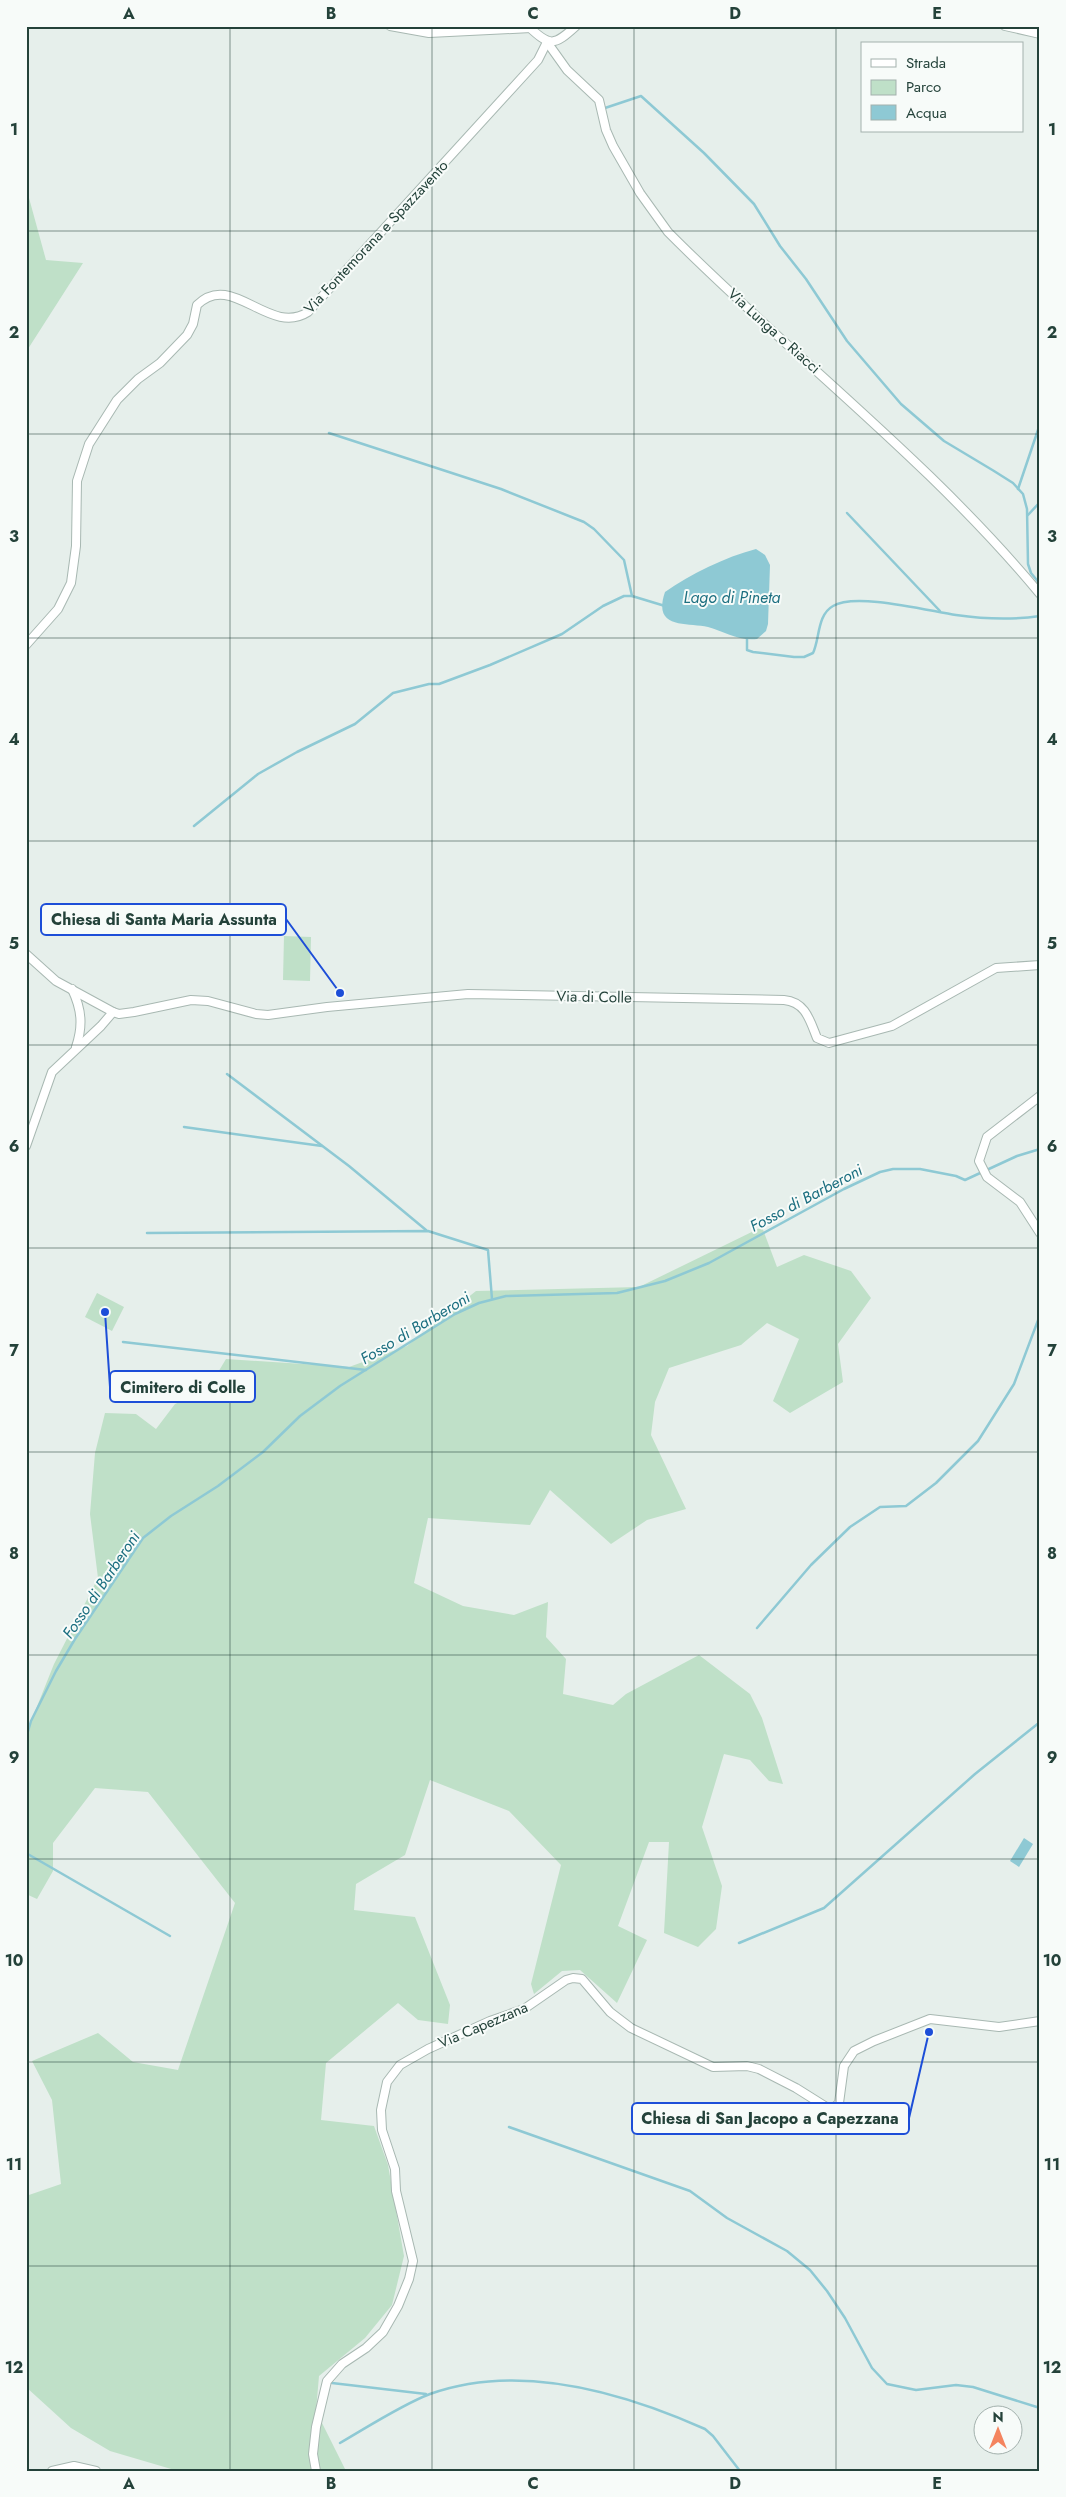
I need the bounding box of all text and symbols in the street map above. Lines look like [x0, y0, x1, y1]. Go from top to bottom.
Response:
text: A [122, 2, 135, 25]
text: B [326, 2, 336, 25]
text: C [527, 2, 539, 25]
text: D [729, 2, 741, 25]
text: E [932, 2, 942, 25]
legend [861, 42, 1024, 132]
text: Strada [906, 52, 946, 74]
text: Parco [906, 76, 941, 98]
text: Acqua [906, 102, 947, 124]
text: 1 [10, 118, 18, 141]
text: 1 [1048, 118, 1056, 141]
street label: Via Fontemorana e Spazzavento [299, 155, 453, 319]
street label: Via Lunga o Riacci [723, 283, 825, 379]
text: 2 [9, 321, 19, 344]
text: 2 [1047, 321, 1057, 344]
text: 3 [9, 525, 19, 548]
text: 3 [1047, 525, 1057, 548]
water label: Lago di Pineta [684, 586, 781, 609]
text: 4 [8, 728, 20, 751]
text: 4 [1046, 728, 1058, 751]
callout: Chiesa di Santa Maria Assunta [41, 904, 286, 935]
text: Chiesa di Santa Maria Assunta [51, 908, 277, 931]
text: 5 [9, 932, 19, 955]
text: 5 [1047, 932, 1057, 955]
street label: Via di Colle [556, 985, 632, 1009]
text: 6 [9, 1135, 19, 1158]
text: 6 [1047, 1135, 1057, 1158]
water label: Fosso di Barberoni [746, 1158, 867, 1237]
water label: Fosso di Barberoni [356, 1286, 475, 1370]
text: 7 [9, 1339, 19, 1362]
text: 7 [1047, 1339, 1057, 1362]
callout: Cimitero di Colle [110, 1371, 255, 1402]
text: Cimitero di Colle [120, 1376, 246, 1399]
water label: Fosso di Barberoni [57, 1526, 146, 1643]
text: 8 [9, 1542, 19, 1565]
text: 8 [1047, 1542, 1057, 1565]
text: 9 [9, 1746, 19, 1769]
text: 9 [1047, 1746, 1057, 1769]
text: 10 [5, 1949, 23, 1972]
text: 10 [1043, 1949, 1061, 1972]
street label: Via Capezzana [435, 1996, 531, 2054]
callout: Chiesa di San Jacopo a Capezzana [632, 2103, 909, 2134]
text: Chiesa di San Jacopo a Capezzana [641, 2107, 899, 2130]
text: 11 [6, 2153, 22, 2176]
text: 11 [1044, 2153, 1060, 2176]
text: 12 [5, 2356, 23, 2379]
text: 12 [1043, 2356, 1061, 2379]
north arrow [974, 2404, 1024, 2454]
text: N [992, 2407, 1004, 2427]
text: A [122, 2472, 135, 2495]
text: B [326, 2472, 336, 2495]
text: C [527, 2472, 539, 2495]
text: D [729, 2472, 741, 2495]
text: E [932, 2472, 942, 2495]

